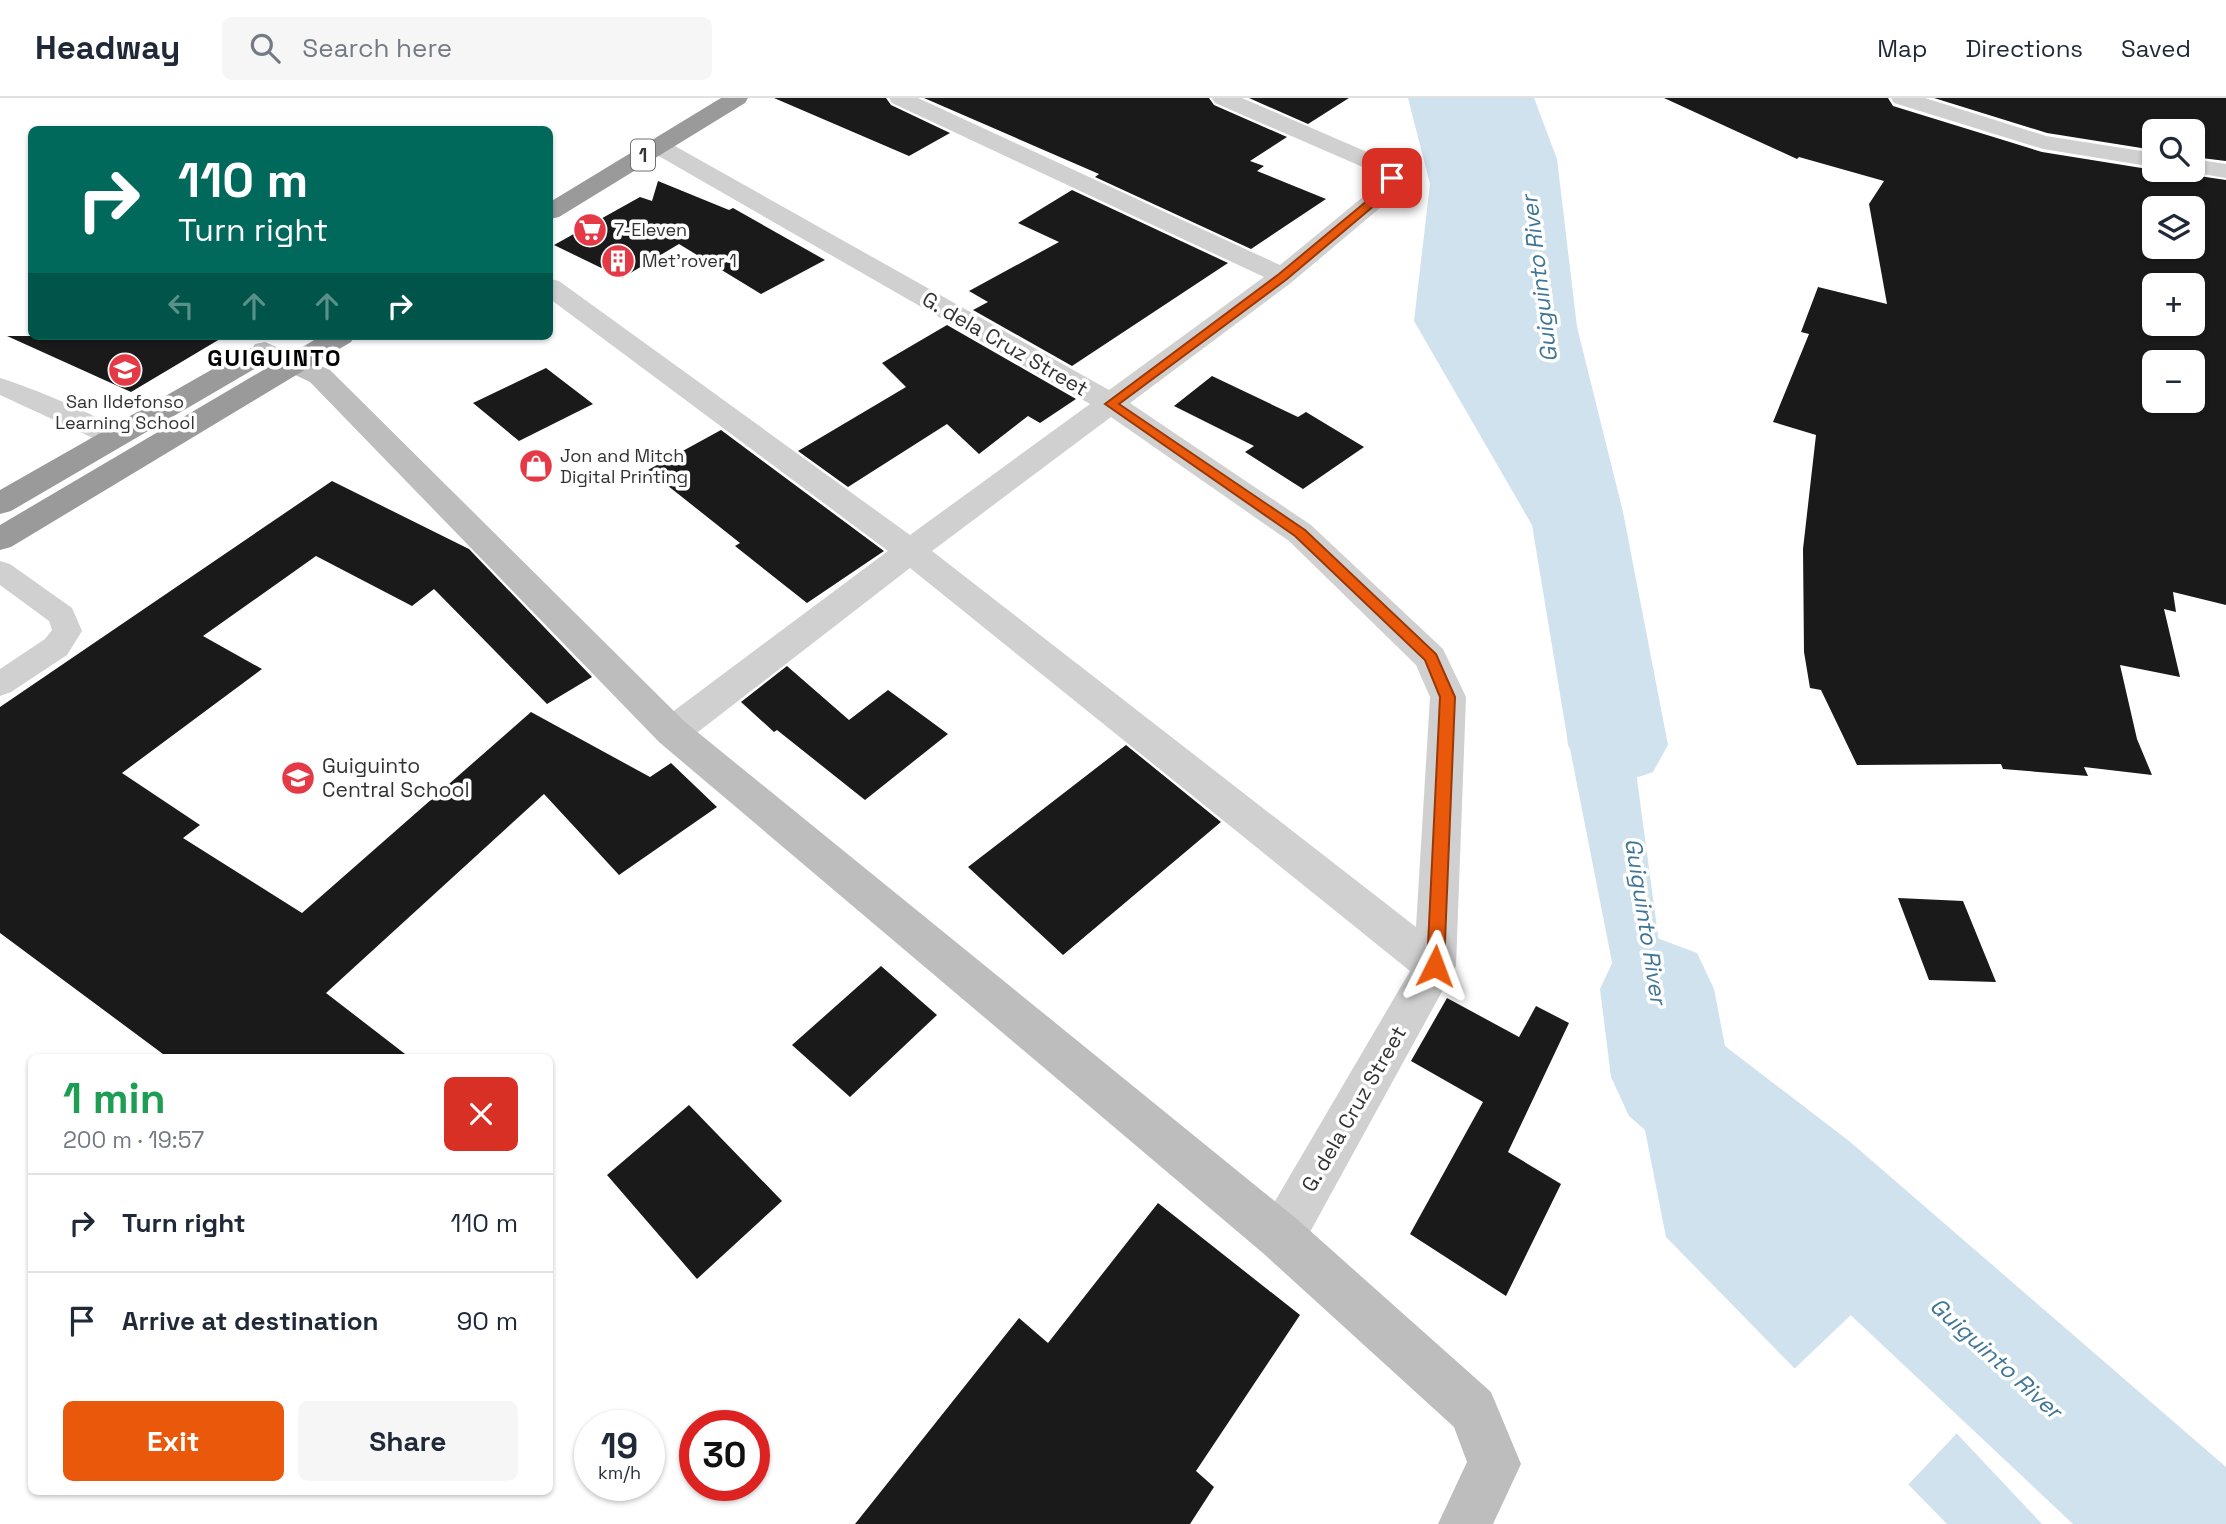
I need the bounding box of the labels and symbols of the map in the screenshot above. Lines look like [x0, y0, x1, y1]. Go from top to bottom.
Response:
road number: 1 [631, 139, 655, 170]
pin [1362, 148, 1422, 208]
water label: Guiguinto River [1514, 192, 1564, 364]
supermarket icon: 7-Eleven [571, 211, 609, 249]
place label: 7-Eleven [614, 218, 687, 241]
building icon: Met'rover 1 [599, 242, 637, 280]
place label: Met'rover 1 [642, 249, 737, 272]
street label: G. dela Cruz Street [917, 285, 1093, 402]
district label: GUIGUINTO [207, 343, 343, 373]
school or university icon: San Ildefonso Learning School [106, 351, 144, 389]
place label: San Ildefonso Learning School [55, 390, 195, 434]
place label: Jon and Mitch Digital Printing [560, 444, 688, 488]
shop icon: Jon and Mitch Digital Printing [517, 447, 555, 485]
place label: Guiguinto Central School [322, 752, 470, 803]
school or university icon: Guiguinto Central School [279, 759, 317, 797]
water label: Guiguinto River [1618, 836, 1674, 1009]
position arrow [1398, 929, 1472, 1003]
street label: G. dela Cruz Street [1295, 1021, 1412, 1197]
water label: Guiguinto River [1924, 1291, 2070, 1427]
speed limit sign: 30 [679, 1410, 770, 1501]

